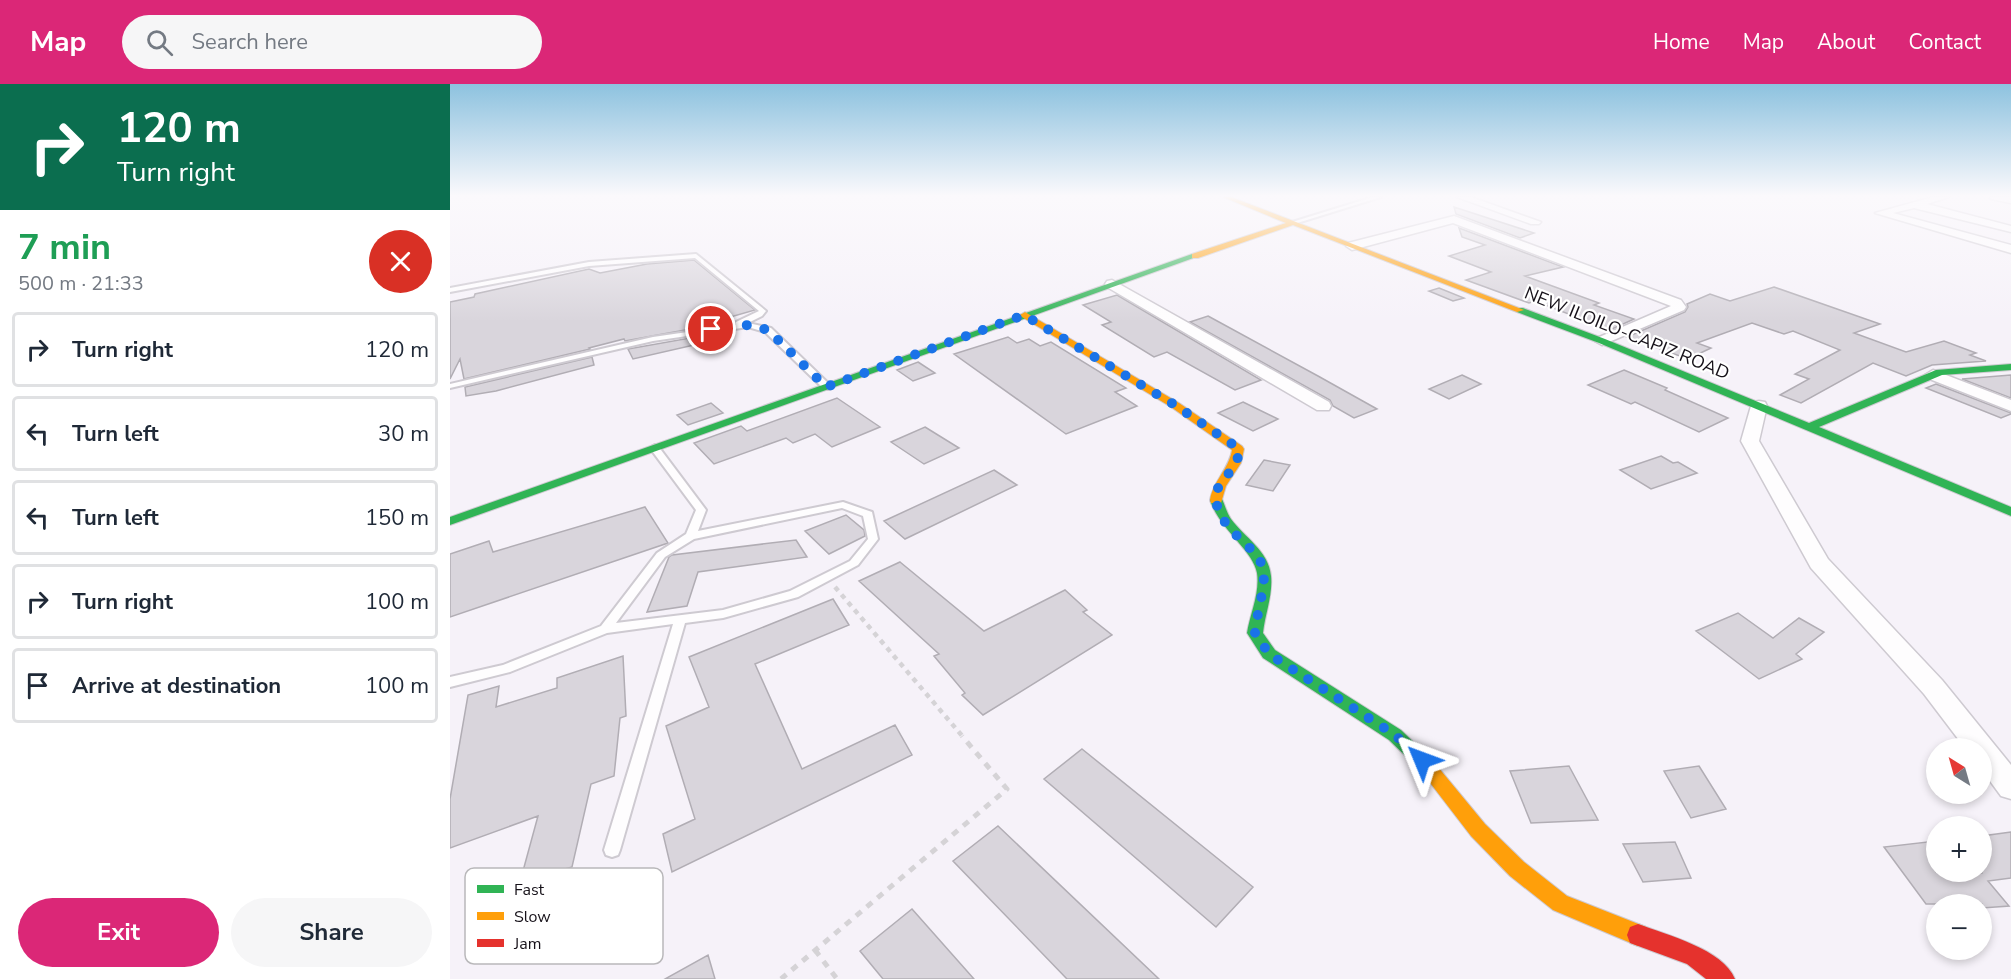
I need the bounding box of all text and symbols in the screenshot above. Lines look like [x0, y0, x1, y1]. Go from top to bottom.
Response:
search box [122, 15, 542, 69]
text: Map [30, 23, 86, 61]
icon: search [143, 26, 176, 59]
text: Search here [191, 27, 308, 57]
text: Home [1653, 28, 1710, 56]
text: Map [1743, 28, 1784, 56]
text: About [1817, 28, 1875, 56]
text: Contact [1908, 28, 1981, 56]
text: 120 m [117, 100, 241, 157]
icon: right [18, 108, 96, 186]
text: Turn right [117, 154, 235, 191]
text: 7 min [18, 223, 111, 272]
button: close [369, 230, 432, 293]
text: 500 m · 21:33 [18, 270, 144, 297]
street label: NEW ILOILO-CAPIZ ROAD [1521, 281, 1733, 385]
pin [685, 303, 736, 354]
icon: arrive [694, 312, 727, 345]
icon: right [21, 333, 54, 366]
text: Turn right [72, 335, 173, 365]
text: 120 m [365, 335, 429, 365]
icon: left [21, 417, 54, 450]
text: Turn left [72, 419, 159, 449]
text: 30 m [378, 419, 429, 449]
icon: left [21, 501, 54, 534]
text: Turn left [72, 503, 159, 533]
text: 150 m [365, 503, 429, 533]
icon: right [21, 585, 54, 618]
text: Turn right [72, 587, 173, 617]
text: 100 m [365, 587, 429, 617]
icon: arrive [21, 669, 54, 702]
text: Arrive at destination [72, 671, 281, 701]
text: 100 m [365, 671, 429, 701]
position arrow [1390, 728, 1454, 792]
north arrow [1926, 738, 1992, 804]
map controls [1926, 738, 1992, 960]
button: + [1926, 816, 1992, 882]
legend [465, 868, 663, 964]
text: Fast [514, 879, 545, 901]
button: − [1926, 894, 1992, 960]
button: Exit [18, 898, 219, 967]
button: Share [231, 898, 432, 967]
text: Slow [514, 906, 551, 928]
text: Jam [513, 933, 541, 955]

